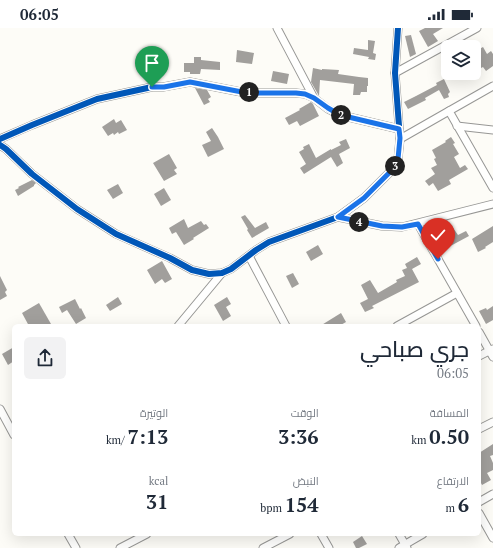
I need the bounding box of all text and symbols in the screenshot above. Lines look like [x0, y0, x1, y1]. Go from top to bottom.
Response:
text: 06:05 [20, 4, 59, 24]
map controls [441, 40, 481, 80]
button: layers [441, 40, 481, 80]
pin [135, 46, 169, 87]
icon: arrive [141, 52, 163, 74]
pin: 1 [239, 82, 259, 102]
text: 1 [246, 85, 252, 99]
pin: 2 [331, 105, 351, 125]
text: 2 [338, 108, 344, 122]
pin: 3 [385, 156, 405, 176]
text: 3 [392, 159, 398, 173]
pin: 4 [349, 212, 369, 232]
text: 4 [356, 215, 362, 229]
pin [421, 218, 455, 259]
icon: check [427, 224, 449, 246]
text: جري صباحي [360, 334, 469, 363]
button: share [24, 337, 66, 379]
text: 06:05 [437, 364, 469, 382]
text: الوتيرة [140, 406, 168, 420]
text: الوقت [291, 406, 319, 420]
text: المسافة [430, 406, 469, 420]
text: 7:13 [128, 423, 168, 450]
text: 3:36 [278, 423, 319, 450]
text: 0.50 [429, 423, 469, 450]
text: /km [106, 433, 128, 447]
text: km [411, 433, 429, 447]
text: kcal [149, 474, 168, 488]
text: النبض [293, 474, 319, 488]
text: الارتفاع [437, 474, 469, 488]
text: 31 [146, 488, 168, 515]
text: 154 [285, 491, 319, 518]
text: 6 [458, 491, 469, 518]
text: bpm [260, 501, 285, 515]
text: m [446, 501, 458, 515]

